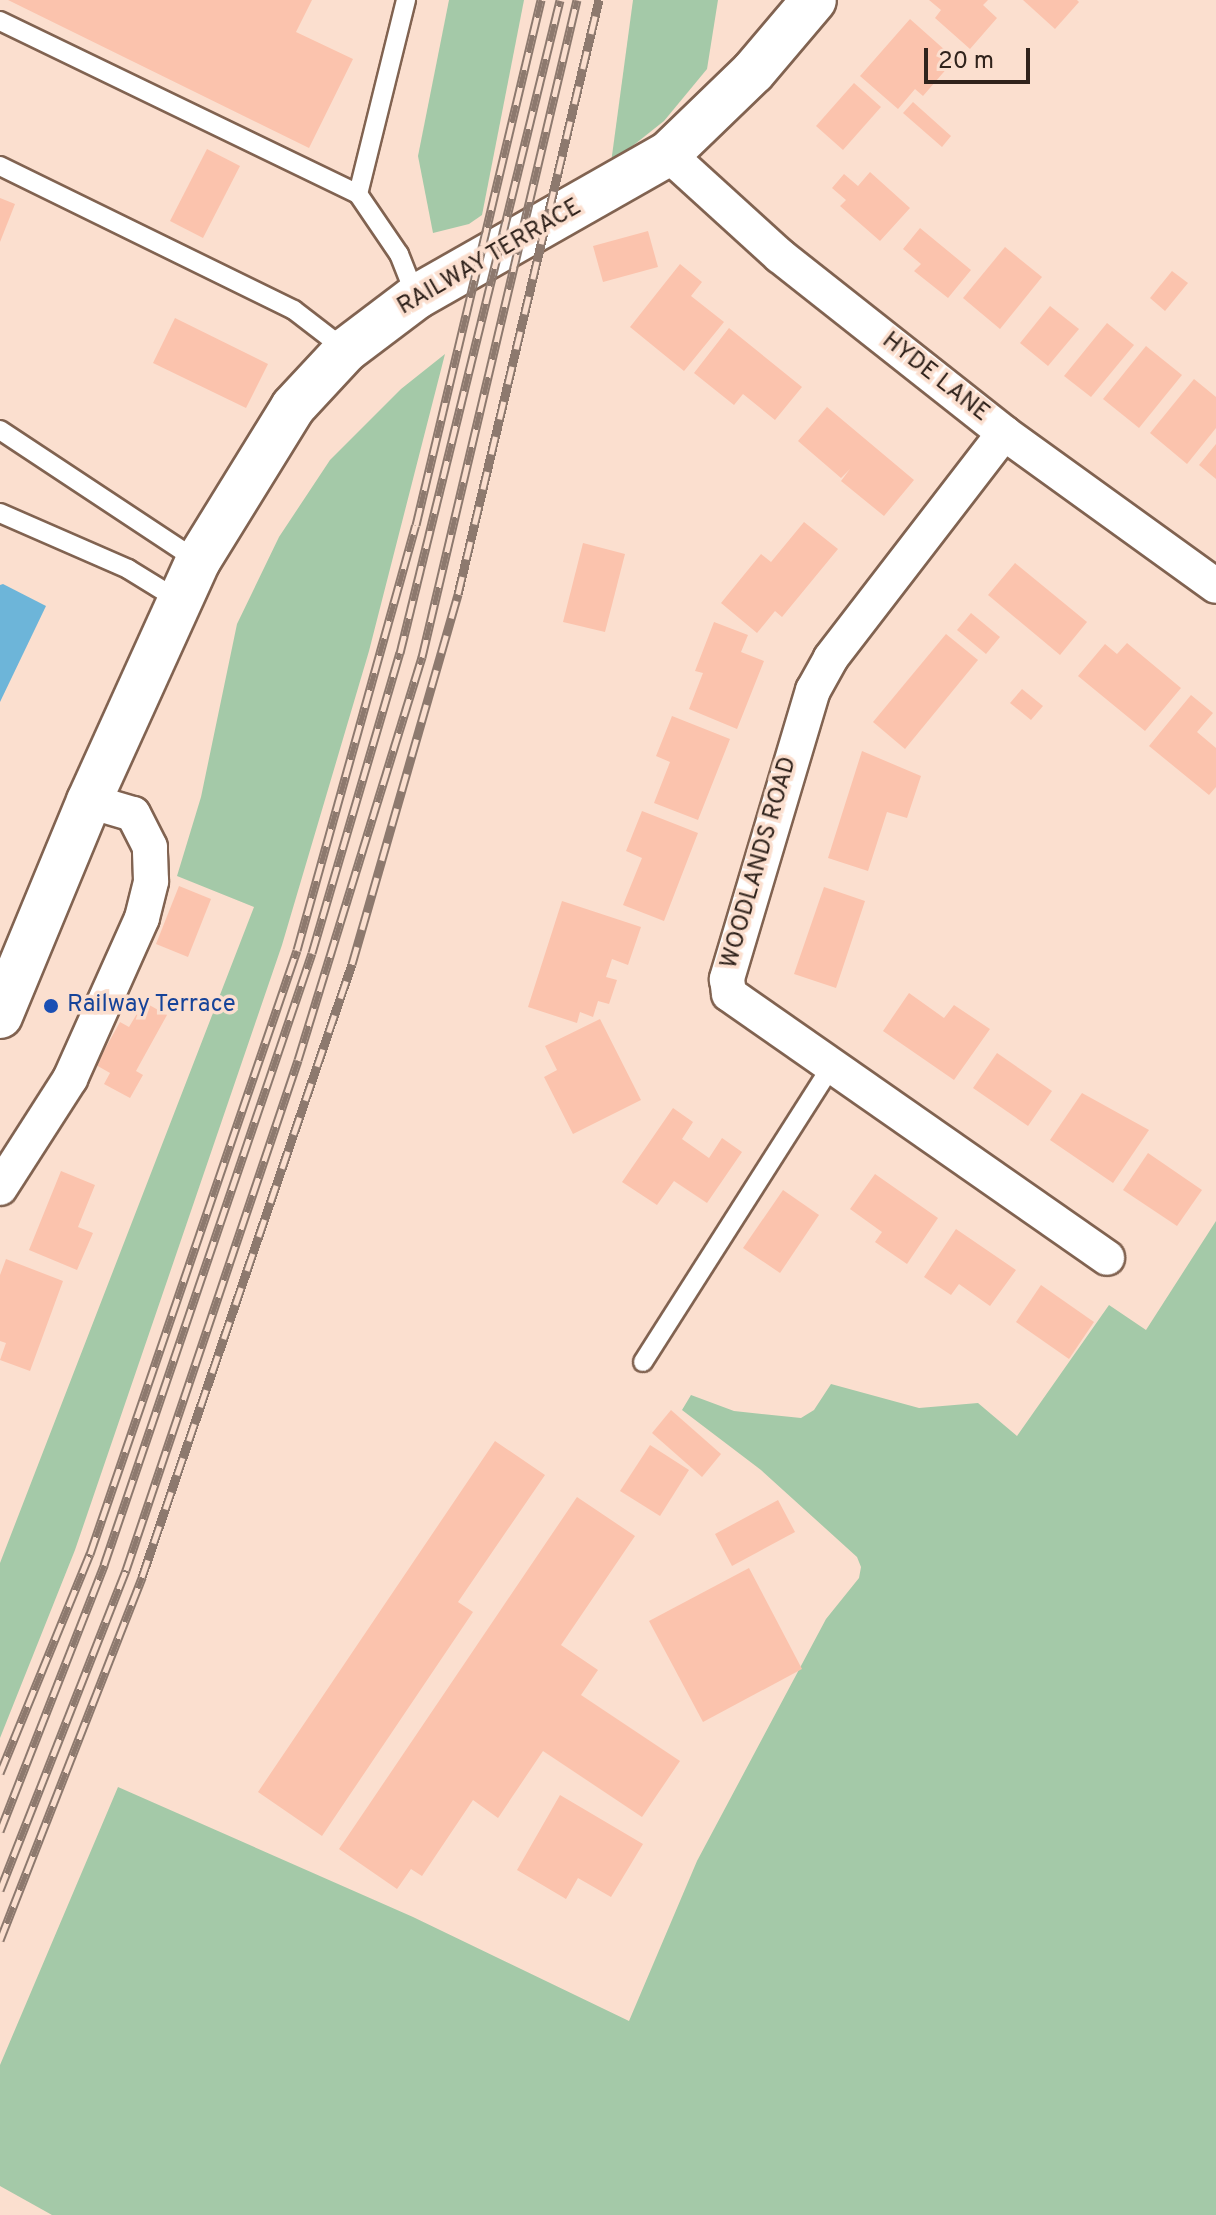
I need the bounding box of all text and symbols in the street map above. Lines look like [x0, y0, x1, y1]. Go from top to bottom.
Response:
scale bar [928, 32, 1034, 82]
text: 20 m [938, 47, 994, 77]
street label: RAILWAY TERRACE [392, 193, 588, 323]
street label: HYDE LANE [876, 327, 994, 429]
street label: WOODLANDS ROAD [716, 754, 804, 972]
place label: Railway Terrace [67, 992, 237, 1020]
marker: Railway Terrace [42, 997, 60, 1015]

